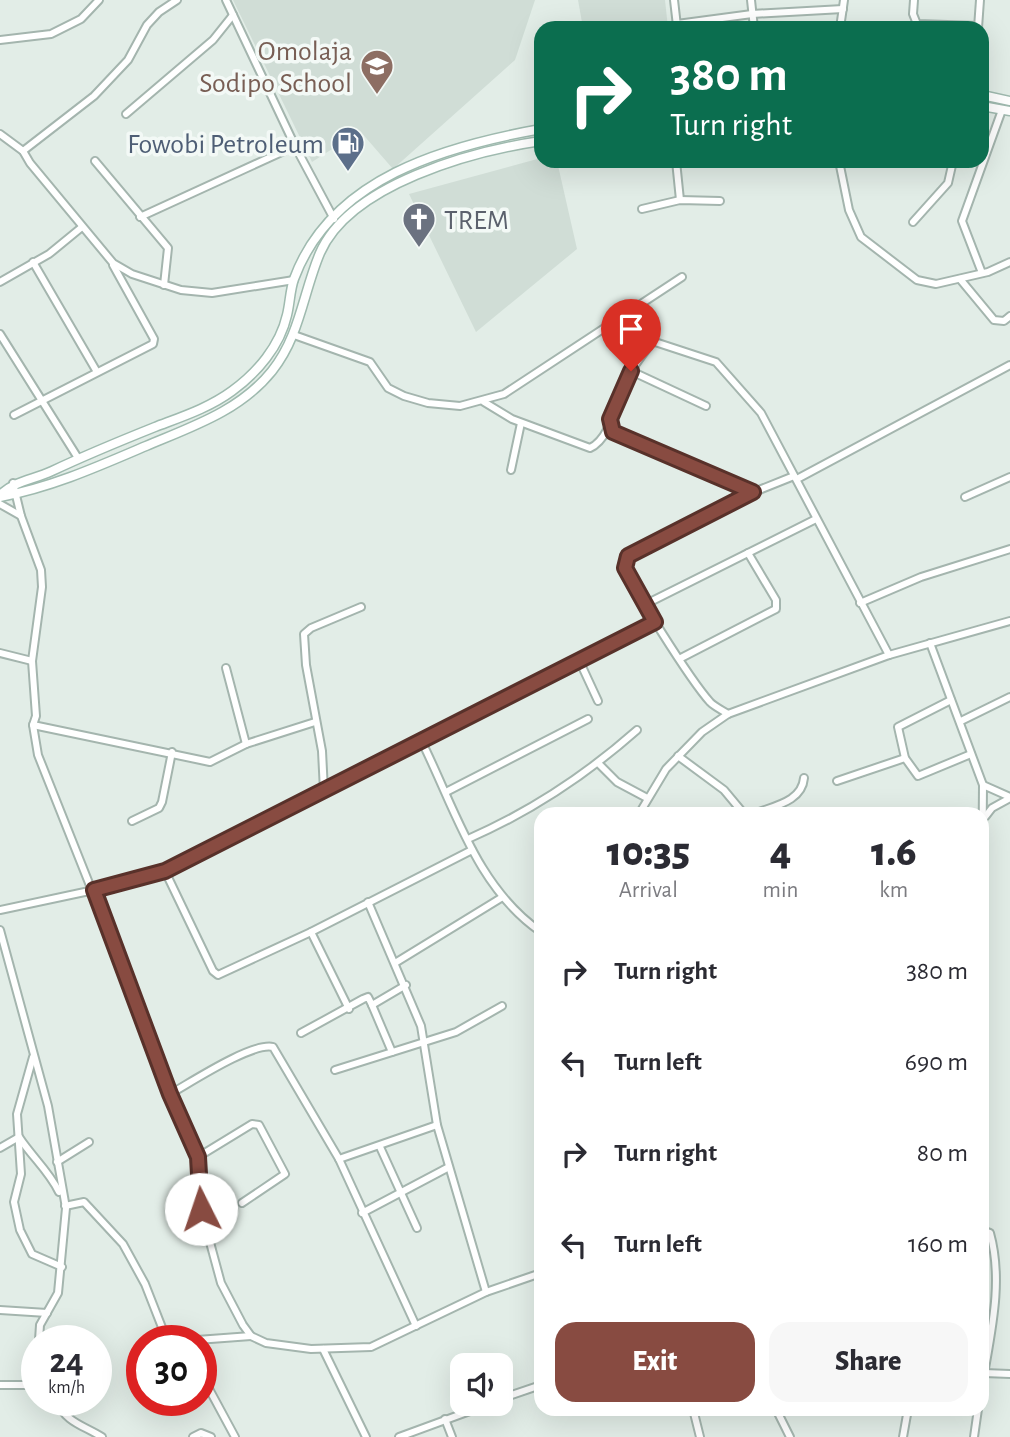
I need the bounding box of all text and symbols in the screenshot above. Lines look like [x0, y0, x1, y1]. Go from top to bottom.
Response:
place label: Omolaja Sodipo School [199, 38, 352, 98]
school or university icon: Omolaja Sodipo School [358, 47, 396, 96]
icon: right [555, 49, 646, 140]
text: 380 m [670, 51, 788, 100]
text: Turn right [670, 109, 792, 141]
fuel station icon: Fowobi Petroleum [329, 124, 367, 173]
place label: Fowobi Petroleum [127, 131, 324, 159]
church icon: TREM [400, 200, 438, 249]
place label: TREM [444, 207, 509, 235]
pin [601, 299, 661, 371]
icon: arrive [612, 310, 650, 348]
text: 10:35 [606, 831, 690, 873]
text: 4 [770, 831, 791, 873]
text: 1.6 [871, 831, 917, 873]
text: Arrival [619, 879, 678, 902]
text: min [763, 879, 798, 902]
text: km [879, 879, 908, 902]
icon: right [555, 953, 593, 991]
text: Turn right [614, 958, 717, 984]
text: 380 m [906, 958, 968, 984]
icon: left [555, 1044, 593, 1082]
text: Turn left [614, 1049, 702, 1075]
text: 690 m [905, 1049, 968, 1075]
icon: right [555, 1135, 593, 1173]
text: Turn right [614, 1140, 717, 1166]
text: 80 m [917, 1140, 968, 1166]
position arrow [164, 1172, 238, 1246]
icon: left [555, 1226, 593, 1264]
text: Turn left [614, 1231, 702, 1257]
text: 160 m [908, 1231, 968, 1257]
button: Exit [555, 1322, 755, 1402]
button: Share [769, 1322, 968, 1402]
speed limit sign: 30 [126, 1325, 217, 1416]
text: 24 [49, 1344, 84, 1379]
map controls [450, 1353, 513, 1416]
button: sound [450, 1353, 513, 1416]
text: km/h [48, 1379, 85, 1397]

